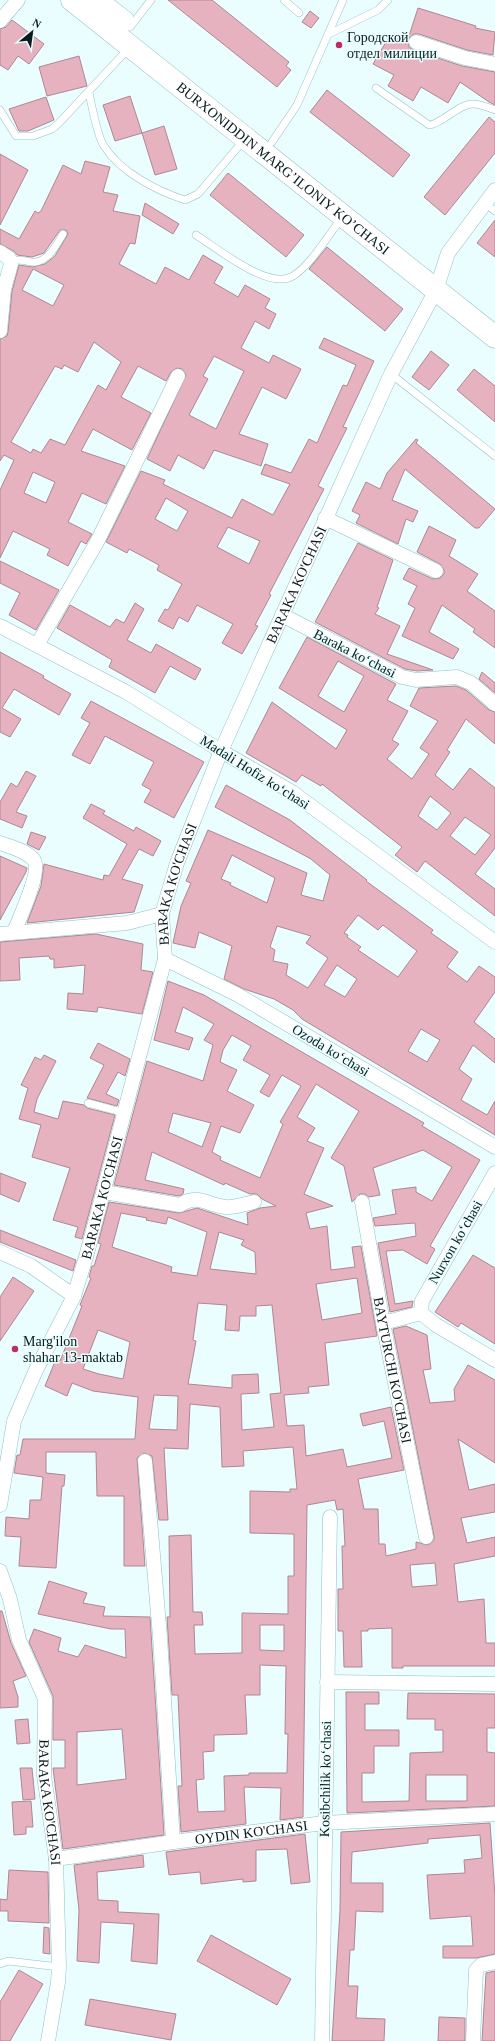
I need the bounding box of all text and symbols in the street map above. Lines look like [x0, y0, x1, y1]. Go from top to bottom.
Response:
north arrow [12, 12, 52, 52]
text: N [30, 16, 43, 30]
place label: Городской отдел милиции [347, 30, 437, 61]
marker: Городской отдел милиции [334, 40, 344, 50]
street label: BURXONIDDIN MARG’ILONIY KO’CHASI [174, 79, 392, 258]
street label: BARAKA KO'CHASI [264, 524, 329, 646]
street label: Baraka koʻchasi [311, 626, 399, 681]
street label: Madali Hofiz koʻchasi [197, 733, 312, 812]
street label: BARAKA KO'CHASI [155, 821, 200, 946]
street label: Ozoda koʻchasi [289, 1021, 372, 1079]
street label: BARAKA KO'CHASI [79, 1134, 126, 1261]
street label: Nurxon koʻchasi [426, 1198, 485, 1287]
street label: BAYTURCHI KO'CHASI [371, 1296, 414, 1445]
place label: Marg'ilon shahar 13-maktab [23, 1334, 123, 1365]
marker: Marg'ilon shahar 13-maktab [10, 1344, 20, 1354]
street label: Kosibchilik koʻchasi [317, 1721, 334, 1837]
street label: BARAKA KO'CHASI [36, 1739, 63, 1866]
street label: OYDIN KO'CHASI [194, 1818, 309, 1847]

